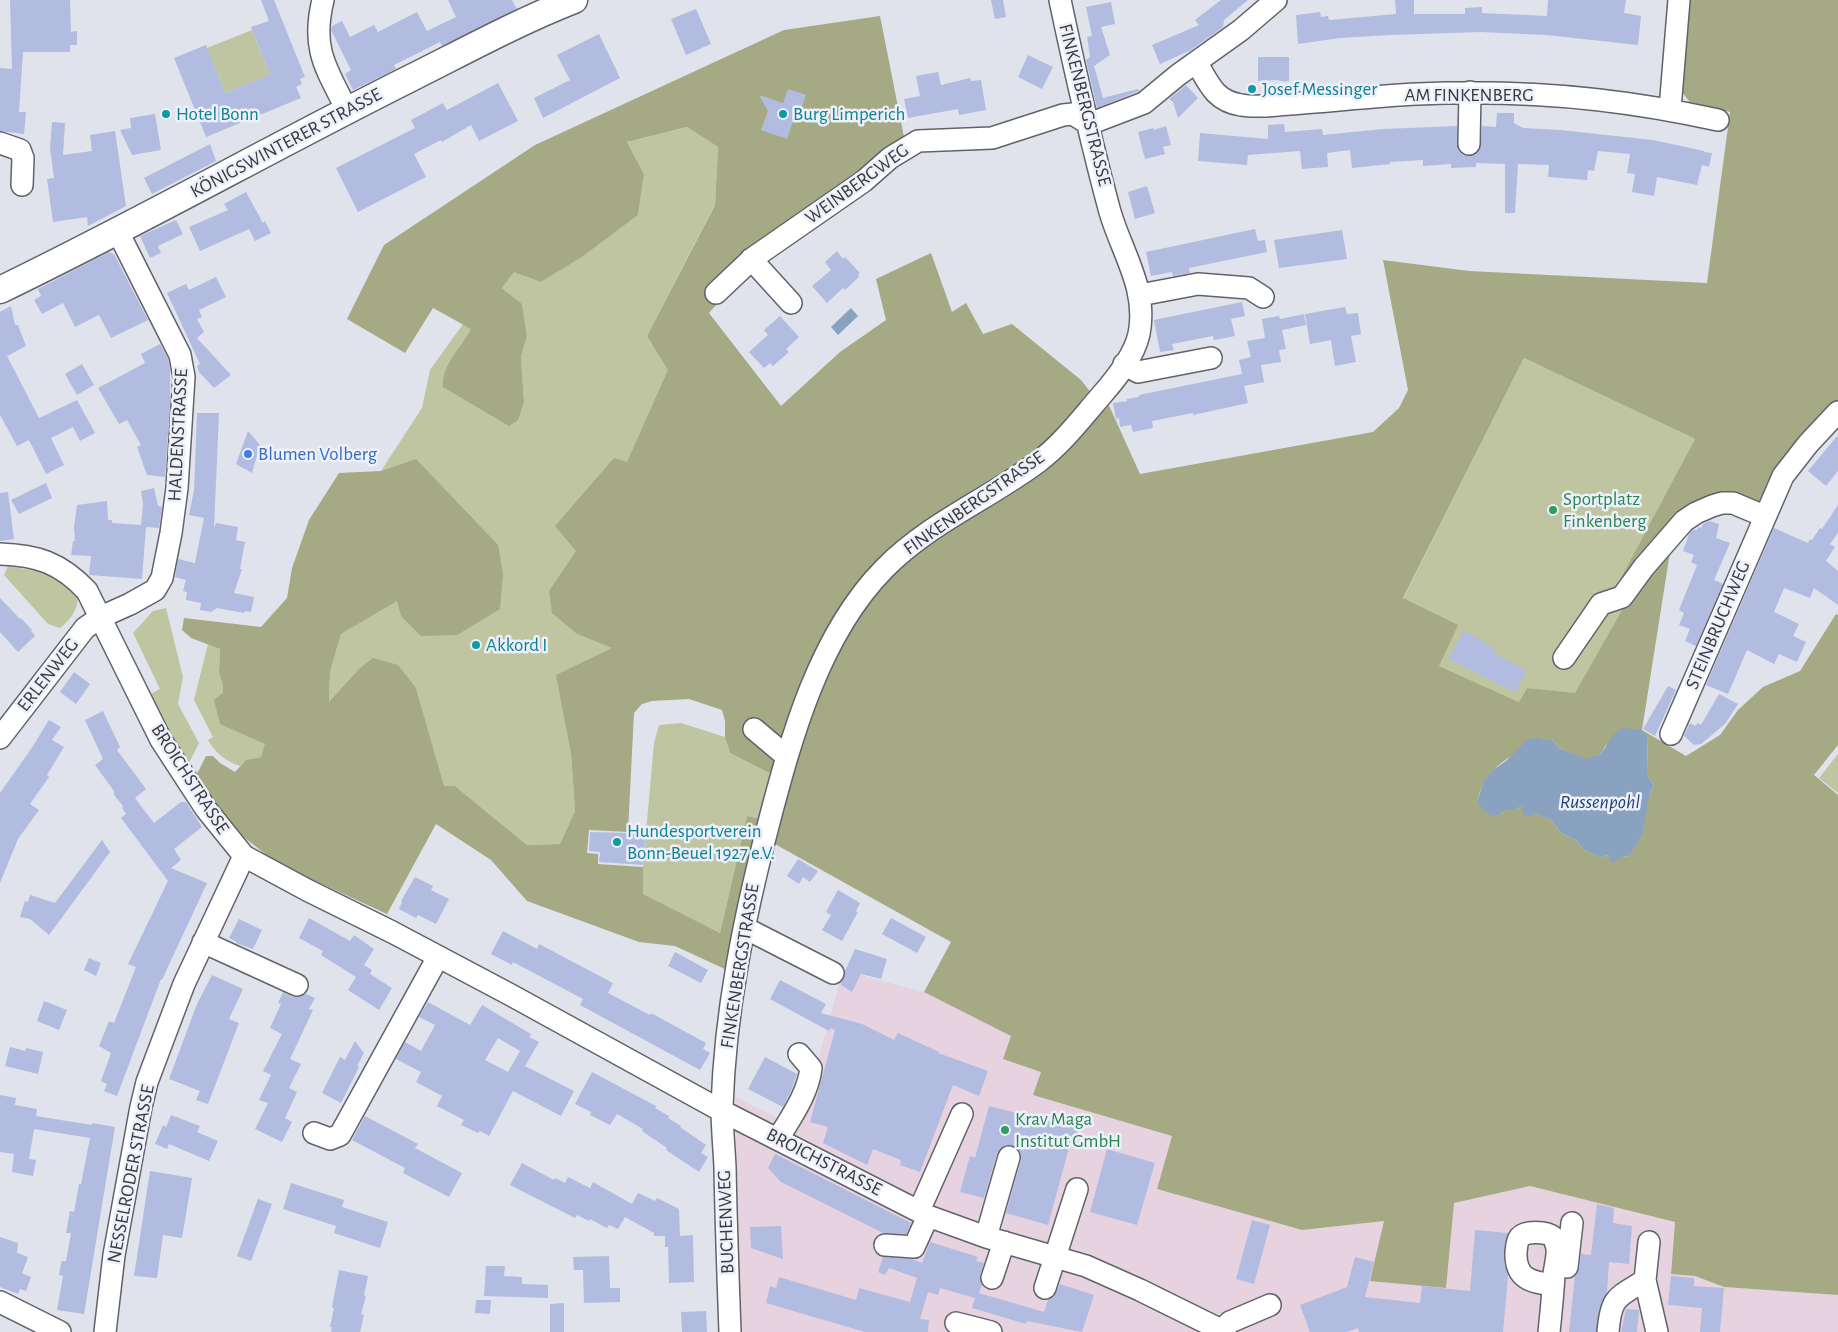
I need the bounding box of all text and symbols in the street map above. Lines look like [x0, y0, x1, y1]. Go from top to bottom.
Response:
street label: FINKENBERGSTRASSE [1054, 21, 1116, 189]
place label: Josef Messinger [1262, 78, 1378, 100]
street label: KÖNIGSWINTERER STRASSE [186, 83, 386, 203]
marker: Josef Messinger [1246, 83, 1258, 95]
street label: AM FINKENBERG [1404, 84, 1534, 106]
place label: Hotel Bonn [176, 103, 259, 125]
place label: Burg Limperich [793, 103, 905, 125]
marker: Hotel Bonn [160, 108, 172, 120]
marker: Burg Limperich [777, 108, 789, 120]
street label: WEINBERGWEG [801, 139, 913, 229]
street label: HALDENSTRASSE [163, 368, 193, 502]
place label: Blumen Volberg [258, 443, 377, 465]
street label: FINKENBERGSTRASSE [899, 446, 1049, 560]
marker: Blumen Volberg [242, 448, 254, 460]
place label: Sportplatz Finkenberg [1563, 488, 1646, 532]
marker: Sportplatz Finkenberg [1547, 504, 1559, 516]
street label: STEINBRUCHWEG [1681, 557, 1755, 693]
street label: ERLENWEG [12, 634, 84, 716]
place label: Akkord I [486, 634, 547, 656]
marker: Akkord I [470, 639, 482, 651]
street label: BROICHSTRASSE [146, 720, 234, 838]
water label: Russenpohl [1560, 790, 1640, 814]
place label: Hundesportverein Bonn-Beuel 1927 e.V. [627, 820, 775, 864]
marker: Hundesportverein Bonn-Beuel 1927 e.V. [611, 836, 623, 848]
street label: FINKENBERGSTRASSE [716, 882, 764, 1050]
street label: NESSELRODER STRASSE [103, 1083, 159, 1265]
place label: Krav Maga Institut GmbH [1015, 1108, 1121, 1152]
street label: BROICHSTRASSE [762, 1123, 886, 1201]
marker: Krav Maga Institut GmbH [999, 1124, 1011, 1136]
street label: BUCHENWEG [713, 1170, 739, 1274]

